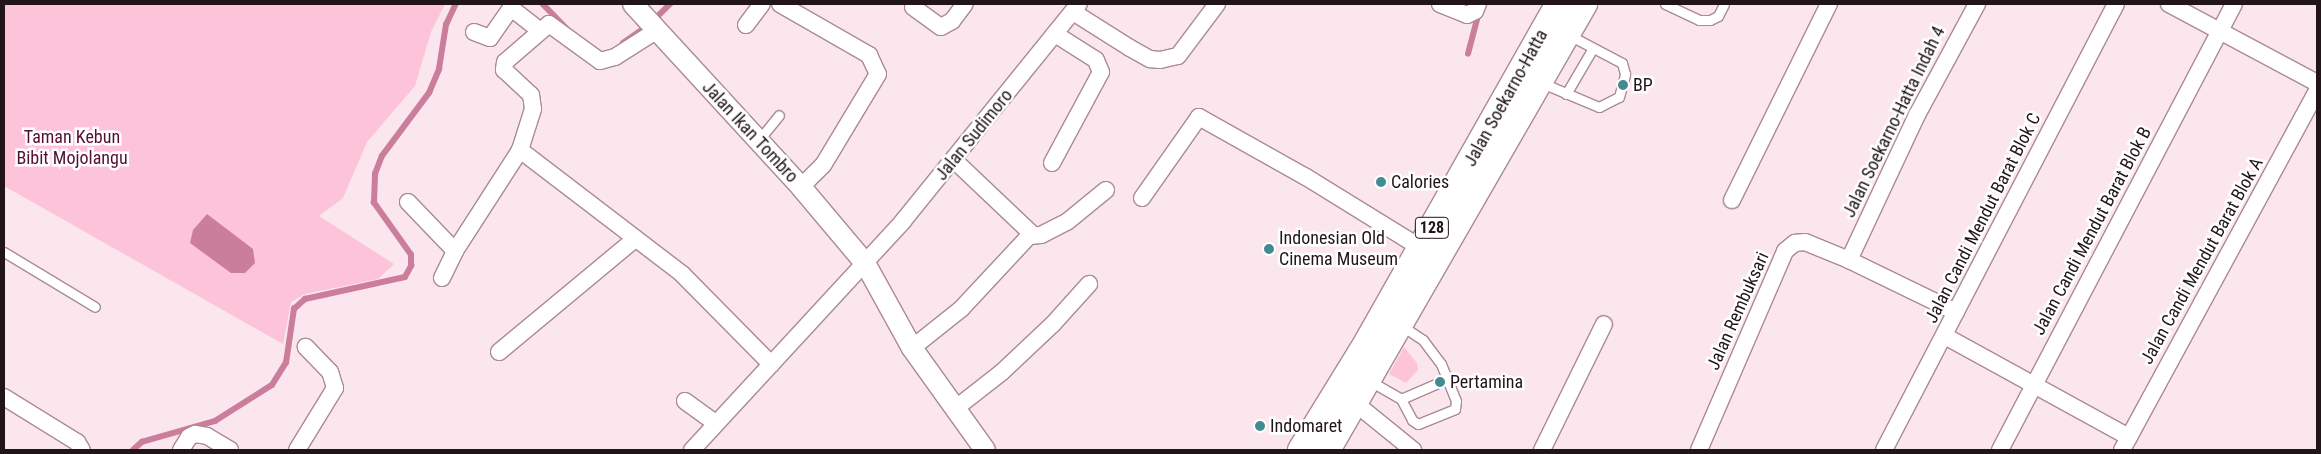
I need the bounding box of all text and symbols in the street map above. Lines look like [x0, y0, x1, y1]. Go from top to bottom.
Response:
street label: Jalan Soekarno-Hatta Indah 4 [1838, 23, 1950, 221]
street label: Jalan Soekarno-Hatta [1459, 26, 1553, 170]
place label: BP [1633, 74, 1653, 96]
street label: Jalan Ikan Tombro [697, 77, 803, 187]
marker: BP [1617, 79, 1629, 91]
street label: Jalan Sudimoro [931, 85, 1017, 185]
street label: Jalan Candi Mendut Barat Blok C [1921, 109, 2045, 327]
street label: Jalan Candi Mendut Barat Blok B [2028, 123, 2156, 339]
park label: Taman Kebun Bibit Mojolangu [16, 127, 128, 170]
street label: Jalan Candi Mendut Barat Blok A [2136, 154, 2268, 368]
place label: Calories [1391, 171, 1449, 193]
marker: Calories [1375, 176, 1387, 188]
road number: 128 [1414, 214, 1450, 242]
place label: Indonesian Old Cinema Museum [1279, 228, 1398, 270]
marker: Indonesian Old Cinema Museum [1263, 243, 1275, 255]
street label: Jalan Rembuksari [1702, 249, 1774, 373]
place label: Pertamina [1450, 371, 1523, 393]
marker: Pertamina [1434, 376, 1446, 388]
place label: Indomaret [1270, 415, 1342, 437]
marker: Indomaret [1254, 420, 1266, 432]

